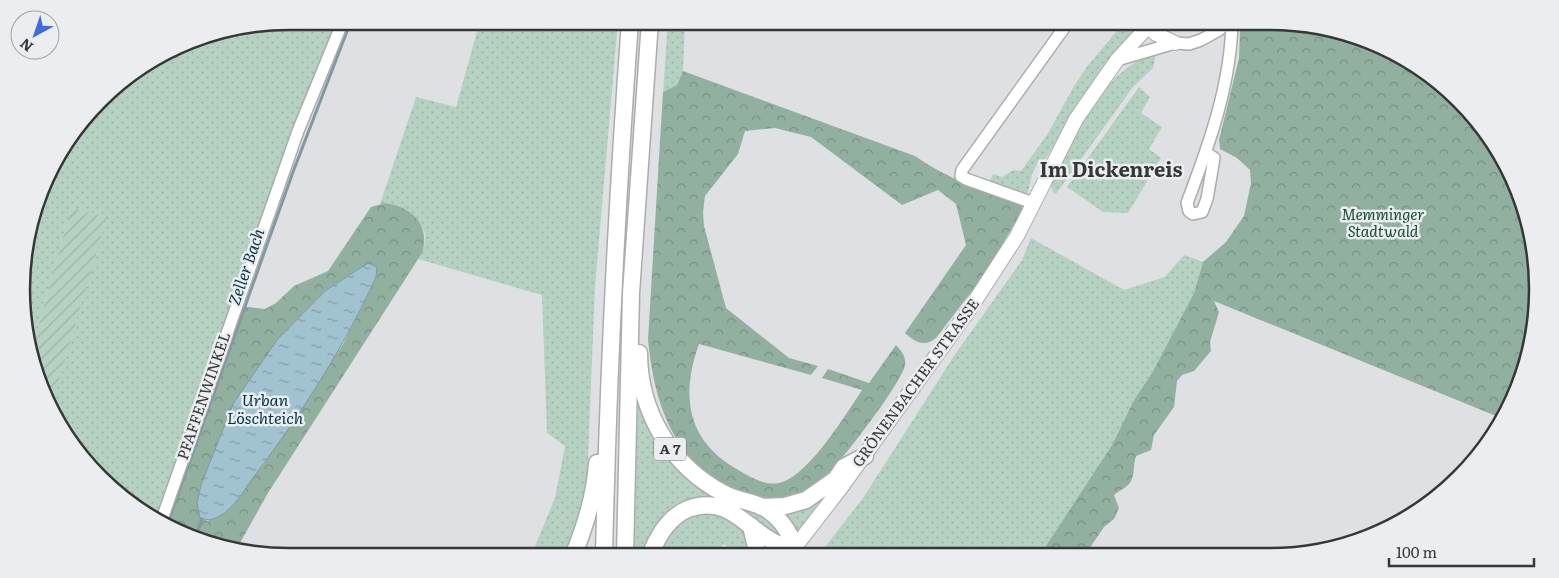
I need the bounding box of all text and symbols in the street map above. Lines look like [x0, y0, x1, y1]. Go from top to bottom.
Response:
north arrow [10, 10, 60, 60]
text: N [15, 34, 37, 57]
district label: Im Dickenreis [1039, 153, 1183, 183]
park label: Memminger Stadtwald [1342, 202, 1424, 242]
water label: Zeller Bach [221, 224, 270, 308]
street label: GRÖNENBACHER STRASSE [846, 293, 984, 471]
street label: PFAFFENWINKEL [170, 328, 235, 463]
water label: Urban Löschteich [227, 387, 304, 429]
road number: A 7 [654, 438, 686, 460]
scale bar [1389, 536, 1534, 568]
text: 100 m [1396, 540, 1437, 563]

